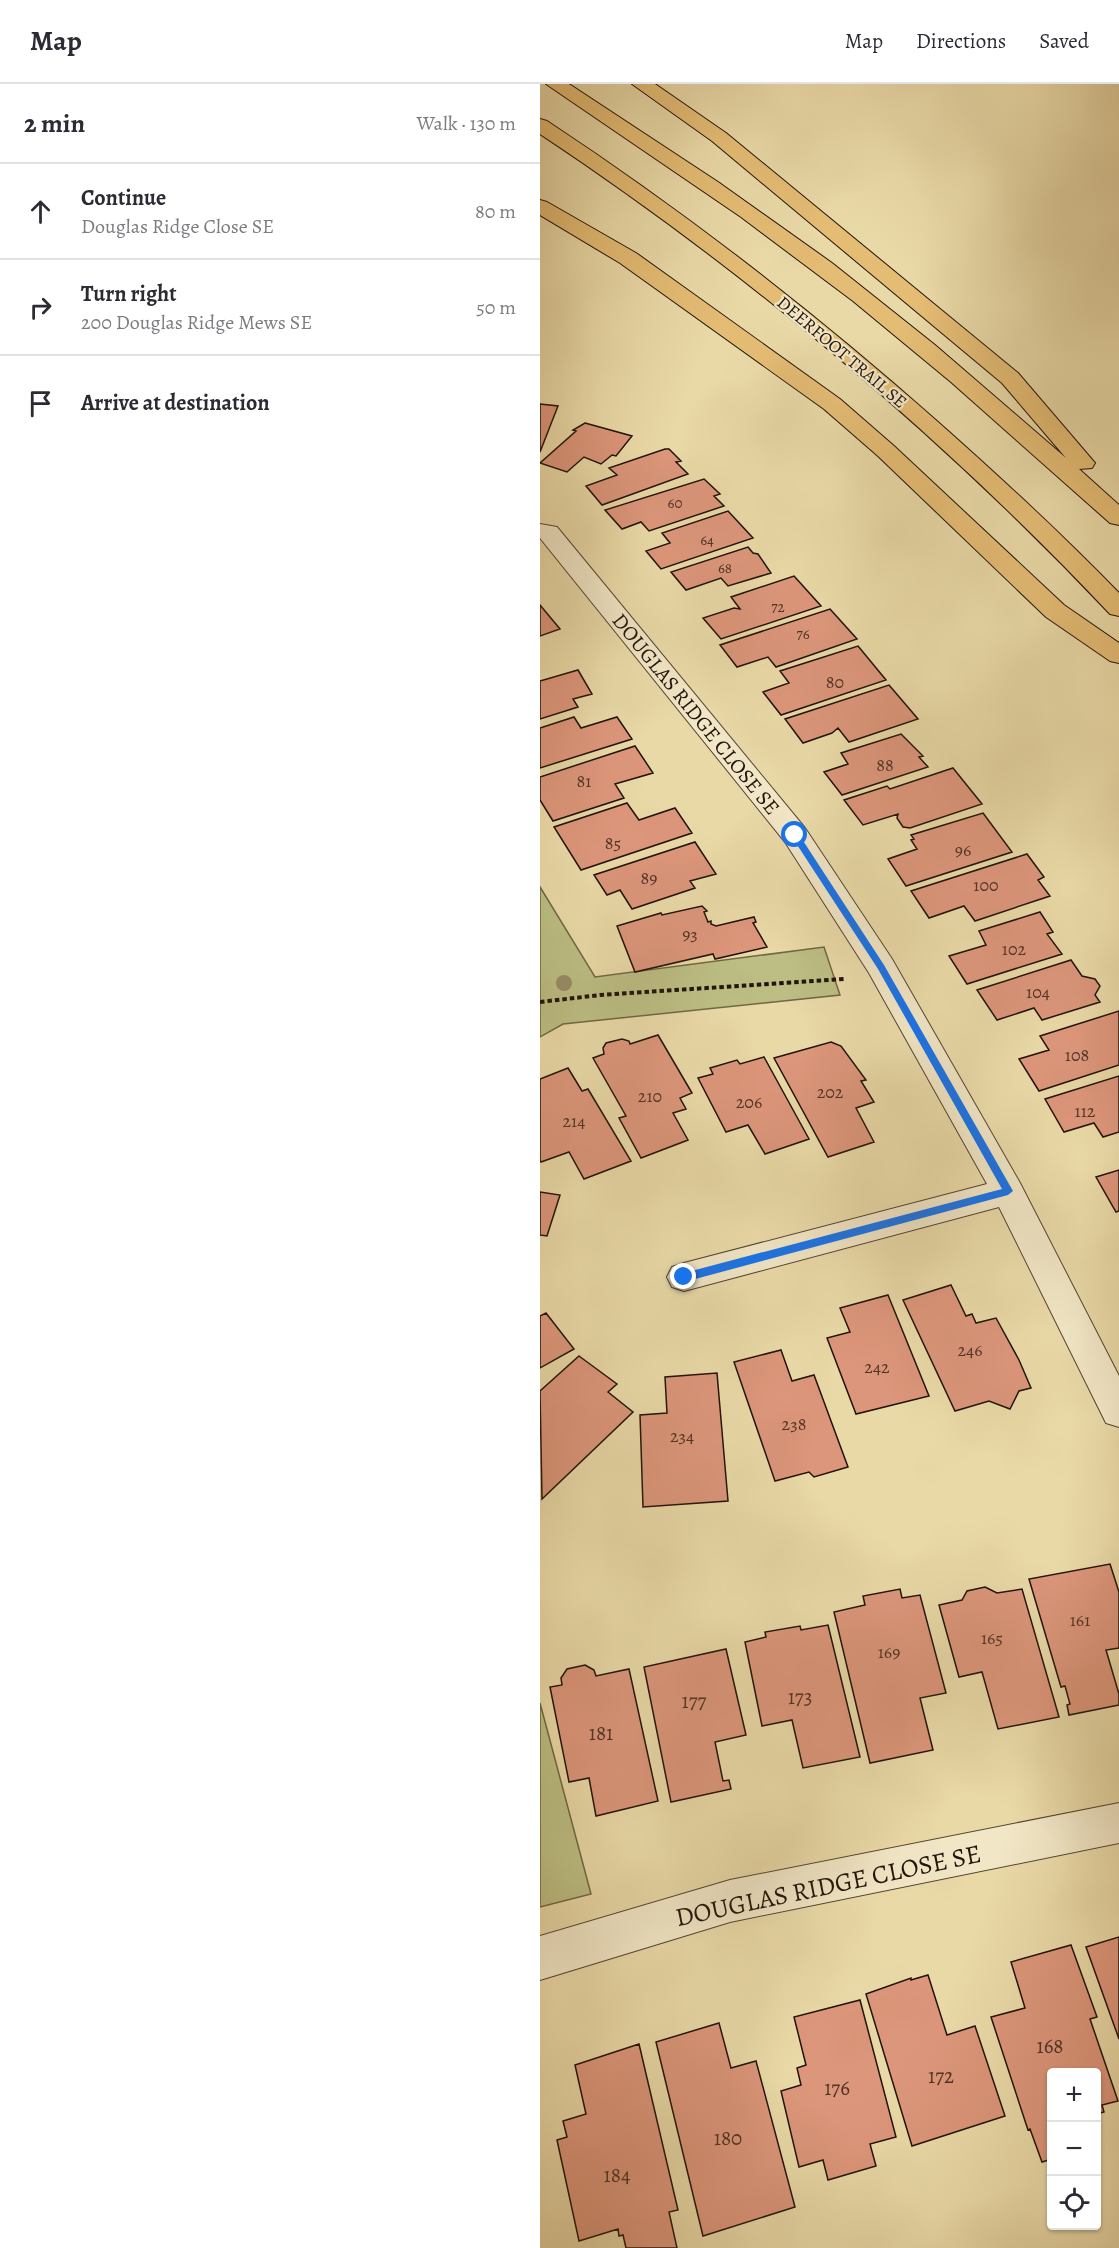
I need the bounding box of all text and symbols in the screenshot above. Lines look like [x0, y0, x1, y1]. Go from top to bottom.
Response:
text: Map [30, 22, 82, 60]
text: Map [845, 27, 883, 55]
text: Directions [916, 27, 1006, 55]
text: Saved [1039, 27, 1089, 55]
text: 2 min [24, 106, 85, 141]
text: Walk · 130 m [417, 110, 516, 137]
text: Continue [81, 183, 166, 213]
icon: ahead [24, 195, 57, 228]
text: 80 m [475, 198, 516, 225]
text: Douglas Ridge Close SE [81, 213, 274, 240]
text: Turn right [81, 279, 177, 309]
street label: DEERFOOT TRAIL SE [772, 290, 912, 414]
icon: right [24, 291, 57, 324]
text: 50 m [476, 294, 516, 321]
text: 200 Douglas Ridge Mews SE [81, 309, 312, 336]
icon: arrive [24, 387, 57, 420]
text: Arrive at destination [81, 388, 270, 418]
house number: 60 [668, 493, 682, 513]
house number: 64 [700, 530, 714, 550]
house number: 68 [718, 558, 732, 578]
house number: 72 [771, 597, 785, 617]
street label: DOUGLAS RIDGE CLOSE SE [606, 607, 786, 821]
house number: 76 [796, 624, 810, 644]
house number: 80 [826, 670, 844, 694]
house number: 88 [876, 753, 894, 777]
house number: 81 [577, 769, 591, 793]
route start [781, 821, 807, 847]
house number: 85 [605, 831, 621, 855]
house number: 96 [955, 838, 971, 862]
house number: 89 [641, 866, 657, 890]
house number: 100 [973, 873, 999, 897]
house number: 93 [682, 922, 698, 946]
house number: 102 [1002, 937, 1027, 961]
house number: 104 [1026, 980, 1050, 1004]
house number: 108 [1065, 1043, 1089, 1067]
house number: 202 [817, 1080, 844, 1104]
house number: 210 [638, 1084, 662, 1108]
house number: 206 [736, 1090, 762, 1114]
house number: 112 [1075, 1099, 1096, 1123]
house number: 214 [563, 1109, 585, 1133]
route end [670, 1263, 696, 1289]
house number: 246 [957, 1338, 983, 1362]
house number: 242 [864, 1355, 890, 1379]
house number: 238 [782, 1412, 806, 1436]
house number: 234 [670, 1424, 694, 1448]
house number: 161 [1070, 1608, 1090, 1632]
house number: 165 [981, 1626, 1003, 1650]
house number: 169 [878, 1640, 900, 1664]
house number: 173 [788, 1683, 812, 1711]
house number: 177 [682, 1687, 707, 1715]
house number: 181 [589, 1719, 613, 1747]
street label: DOUGLAS RIDGE CLOSE SE [672, 1836, 984, 1935]
house number: 168 [1036, 2032, 1064, 2060]
house number: 172 [928, 2062, 954, 2090]
map controls [1047, 2068, 1101, 2230]
button: + [1047, 2068, 1101, 2122]
house number: 176 [824, 2074, 850, 2102]
button: − [1047, 2122, 1101, 2176]
house number: 180 [714, 2124, 742, 2152]
house number: 184 [604, 2161, 630, 2189]
button: locate [1047, 2176, 1101, 2230]

